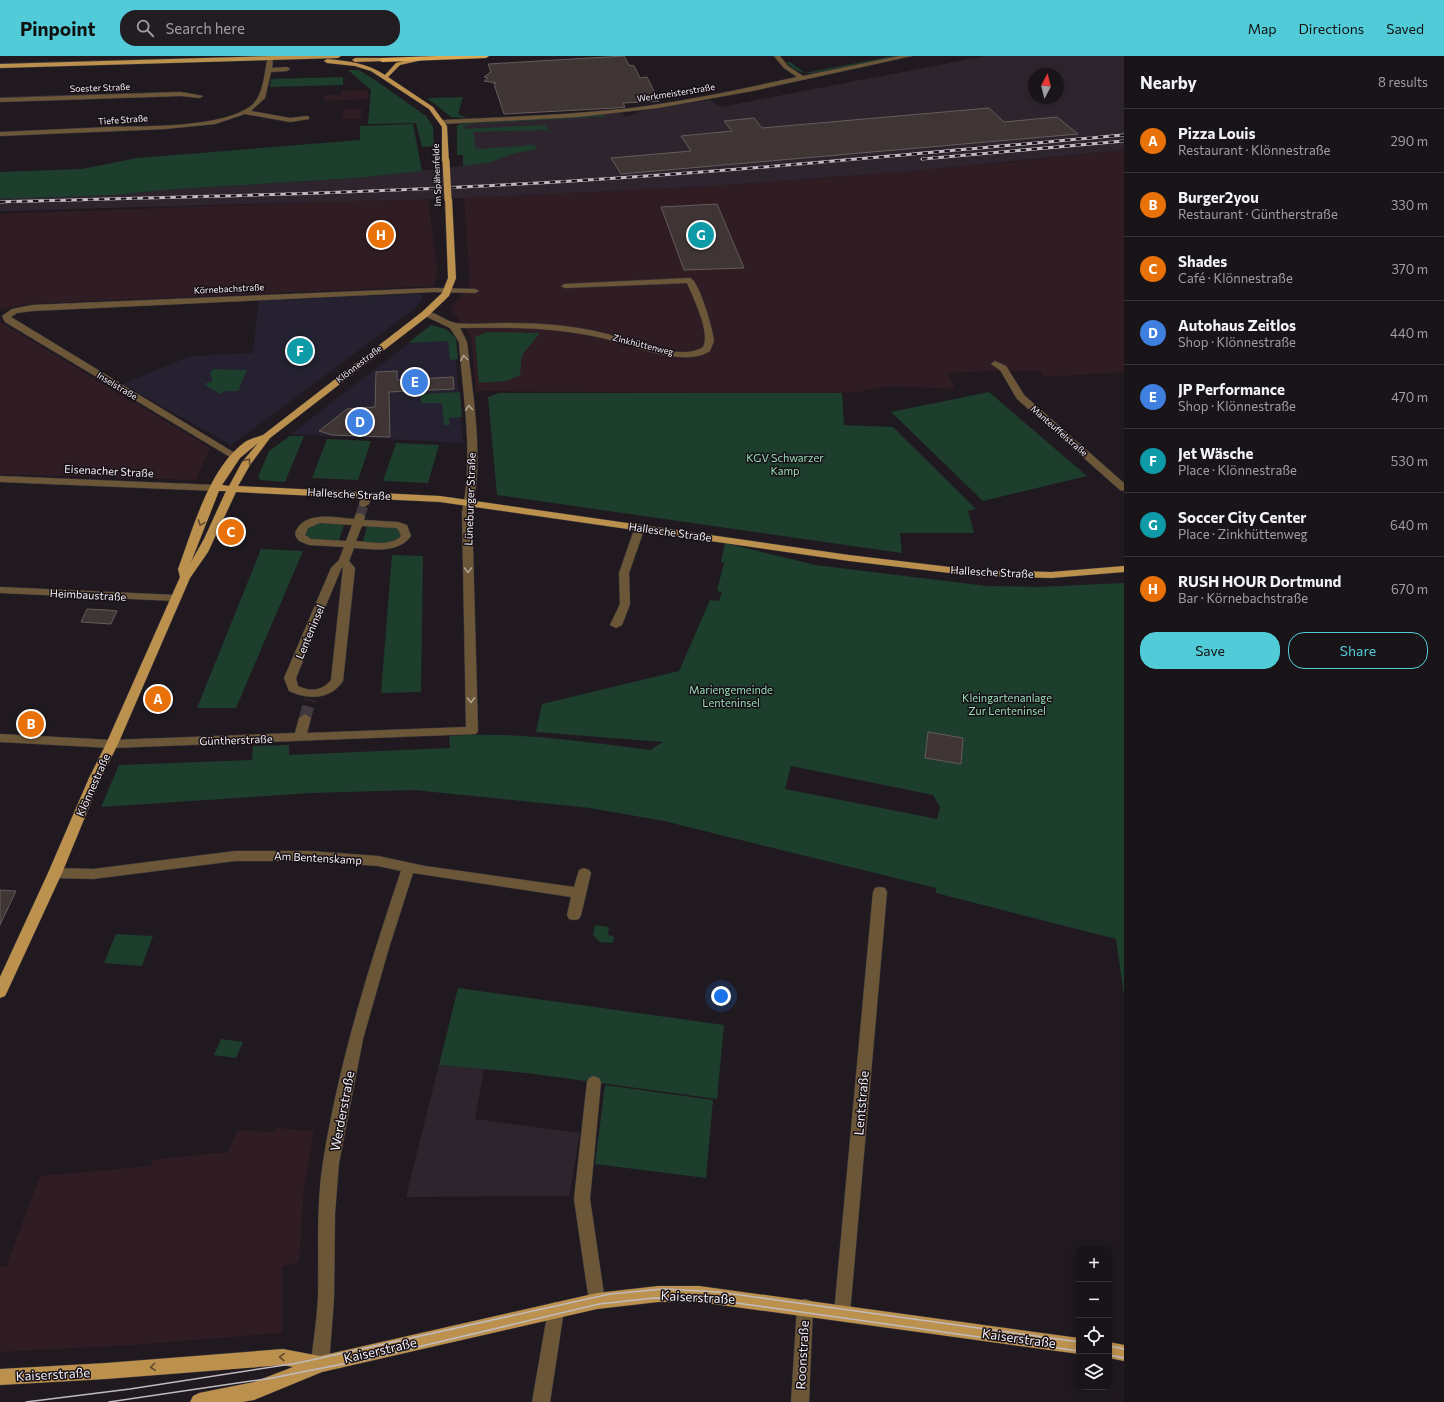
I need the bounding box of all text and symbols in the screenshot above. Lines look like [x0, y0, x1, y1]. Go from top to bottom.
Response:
search box [120, 10, 400, 46]
text: Pinpoint [20, 17, 96, 40]
icon: search [134, 17, 156, 39]
text: Search here [166, 19, 245, 37]
text: Map [1248, 20, 1277, 37]
text: Directions [1299, 20, 1364, 37]
text: Saved [1386, 20, 1424, 37]
north arrow [1028, 68, 1064, 104]
text: Nearby [1140, 72, 1197, 93]
text: 8 results [1378, 74, 1428, 90]
street label: Soester Straße [70, 81, 131, 94]
street label: Werkmeisterstraße [636, 81, 716, 104]
street label: Tiefe Straße [98, 112, 148, 127]
text: Pizza Louis [1178, 124, 1256, 142]
text: A [1148, 133, 1158, 149]
text: 290 m [1391, 133, 1428, 149]
text: Restaurant · Klönnestraße [1178, 142, 1330, 158]
street label: Im Spähenfelde [430, 143, 443, 207]
text: Burger2you [1178, 188, 1259, 206]
text: B [1149, 197, 1157, 213]
text: 330 m [1391, 197, 1428, 213]
text: Restaurant · Güntherstraße [1178, 206, 1338, 222]
pin: H [368, 220, 394, 250]
pin: G [688, 220, 714, 250]
text: Shades [1178, 252, 1227, 270]
text: C [1149, 261, 1157, 277]
text: 370 m [1391, 261, 1428, 277]
text: Café · Klönnestraße [1178, 270, 1293, 286]
street label: Körnebachstraße [194, 281, 265, 296]
text: Autohaus Zeitlos [1178, 316, 1296, 334]
text: D [1148, 325, 1158, 341]
text: 440 m [1390, 325, 1428, 341]
street label: Zinkhüttenweg [612, 332, 675, 357]
text: Shop · Klönnestraße [1178, 334, 1296, 350]
pin: F [287, 336, 313, 366]
street label: Klönnestraße [334, 342, 384, 385]
one-way arrow [459, 355, 468, 361]
pin: E [402, 367, 428, 397]
street label: Inselstraße [95, 369, 140, 402]
text: JP Performance [1178, 380, 1285, 398]
text: E [1149, 389, 1157, 405]
text: 470 m [1391, 389, 1428, 405]
text: Shop · Klönnestraße [1178, 398, 1296, 414]
street label: Manteuffelstraße [1029, 403, 1090, 458]
one-way arrow [464, 405, 473, 411]
pin: D [347, 407, 373, 437]
text: Jet Wäsche [1178, 444, 1253, 462]
park label: KGV Schwarzer Kamp [746, 451, 824, 477]
street label: Lüneburger Straße [461, 452, 478, 546]
text: F [1149, 453, 1157, 469]
text: 530 m [1391, 453, 1428, 469]
one-way arrow [243, 459, 250, 466]
street label: Eisenacher Straße [64, 462, 154, 479]
text: Place · Klönnestraße [1178, 462, 1297, 478]
street label: Hallesche Straße [307, 485, 391, 502]
text: Soccer City Center [1178, 508, 1307, 526]
pin: C [218, 517, 244, 547]
text: G [1148, 517, 1158, 533]
text: 640 m [1390, 517, 1428, 533]
street label: Hallesche Straße [628, 519, 712, 544]
one-way arrow [197, 520, 205, 527]
text: Place · Zinkhüttenweg [1178, 526, 1308, 542]
street label: Hallesche Straße [950, 563, 1034, 580]
one-way arrow [464, 567, 473, 573]
text: RUSH HOUR Dortmund [1178, 572, 1341, 590]
text: H [1148, 581, 1158, 597]
text: 670 m [1391, 581, 1428, 597]
street label: Heimbaustraße [49, 586, 127, 603]
text: Bar · Körnebachstraße [1178, 590, 1308, 606]
street label: Lenteninsel [292, 603, 327, 661]
button: Save [1140, 632, 1280, 669]
button: Share [1288, 632, 1428, 669]
park label: Mariengemeinde Lenteninsel [689, 683, 773, 709]
pin: A [145, 684, 171, 714]
park label: Kleingartenanlage Zur Lenteninsel [962, 691, 1052, 717]
one-way arrow [467, 697, 476, 703]
pin: B [18, 709, 44, 739]
street label: Güntherstraße [199, 732, 273, 747]
street label: Klönnestraße [73, 751, 112, 818]
street label: Am Bentenskamp [274, 849, 362, 866]
your location [711, 986, 731, 1006]
street label: Werderstraße [326, 1069, 358, 1152]
street label: Lentstraße [850, 1070, 872, 1136]
map controls [1076, 1246, 1112, 1390]
button: + [1076, 1246, 1112, 1282]
button: − [1076, 1282, 1112, 1318]
street label: Kaiserstraße [660, 1287, 736, 1307]
button: locate [1076, 1318, 1112, 1354]
street label: Roonstraße [792, 1320, 812, 1390]
street label: Kaiserstraße [981, 1325, 1057, 1351]
street label: Kaiserstraße [342, 1334, 418, 1366]
one-way arrow [279, 1353, 285, 1362]
button: layers [1076, 1354, 1112, 1390]
one-way arrow [150, 1363, 156, 1372]
street label: Kaiserstraße [15, 1364, 91, 1384]

